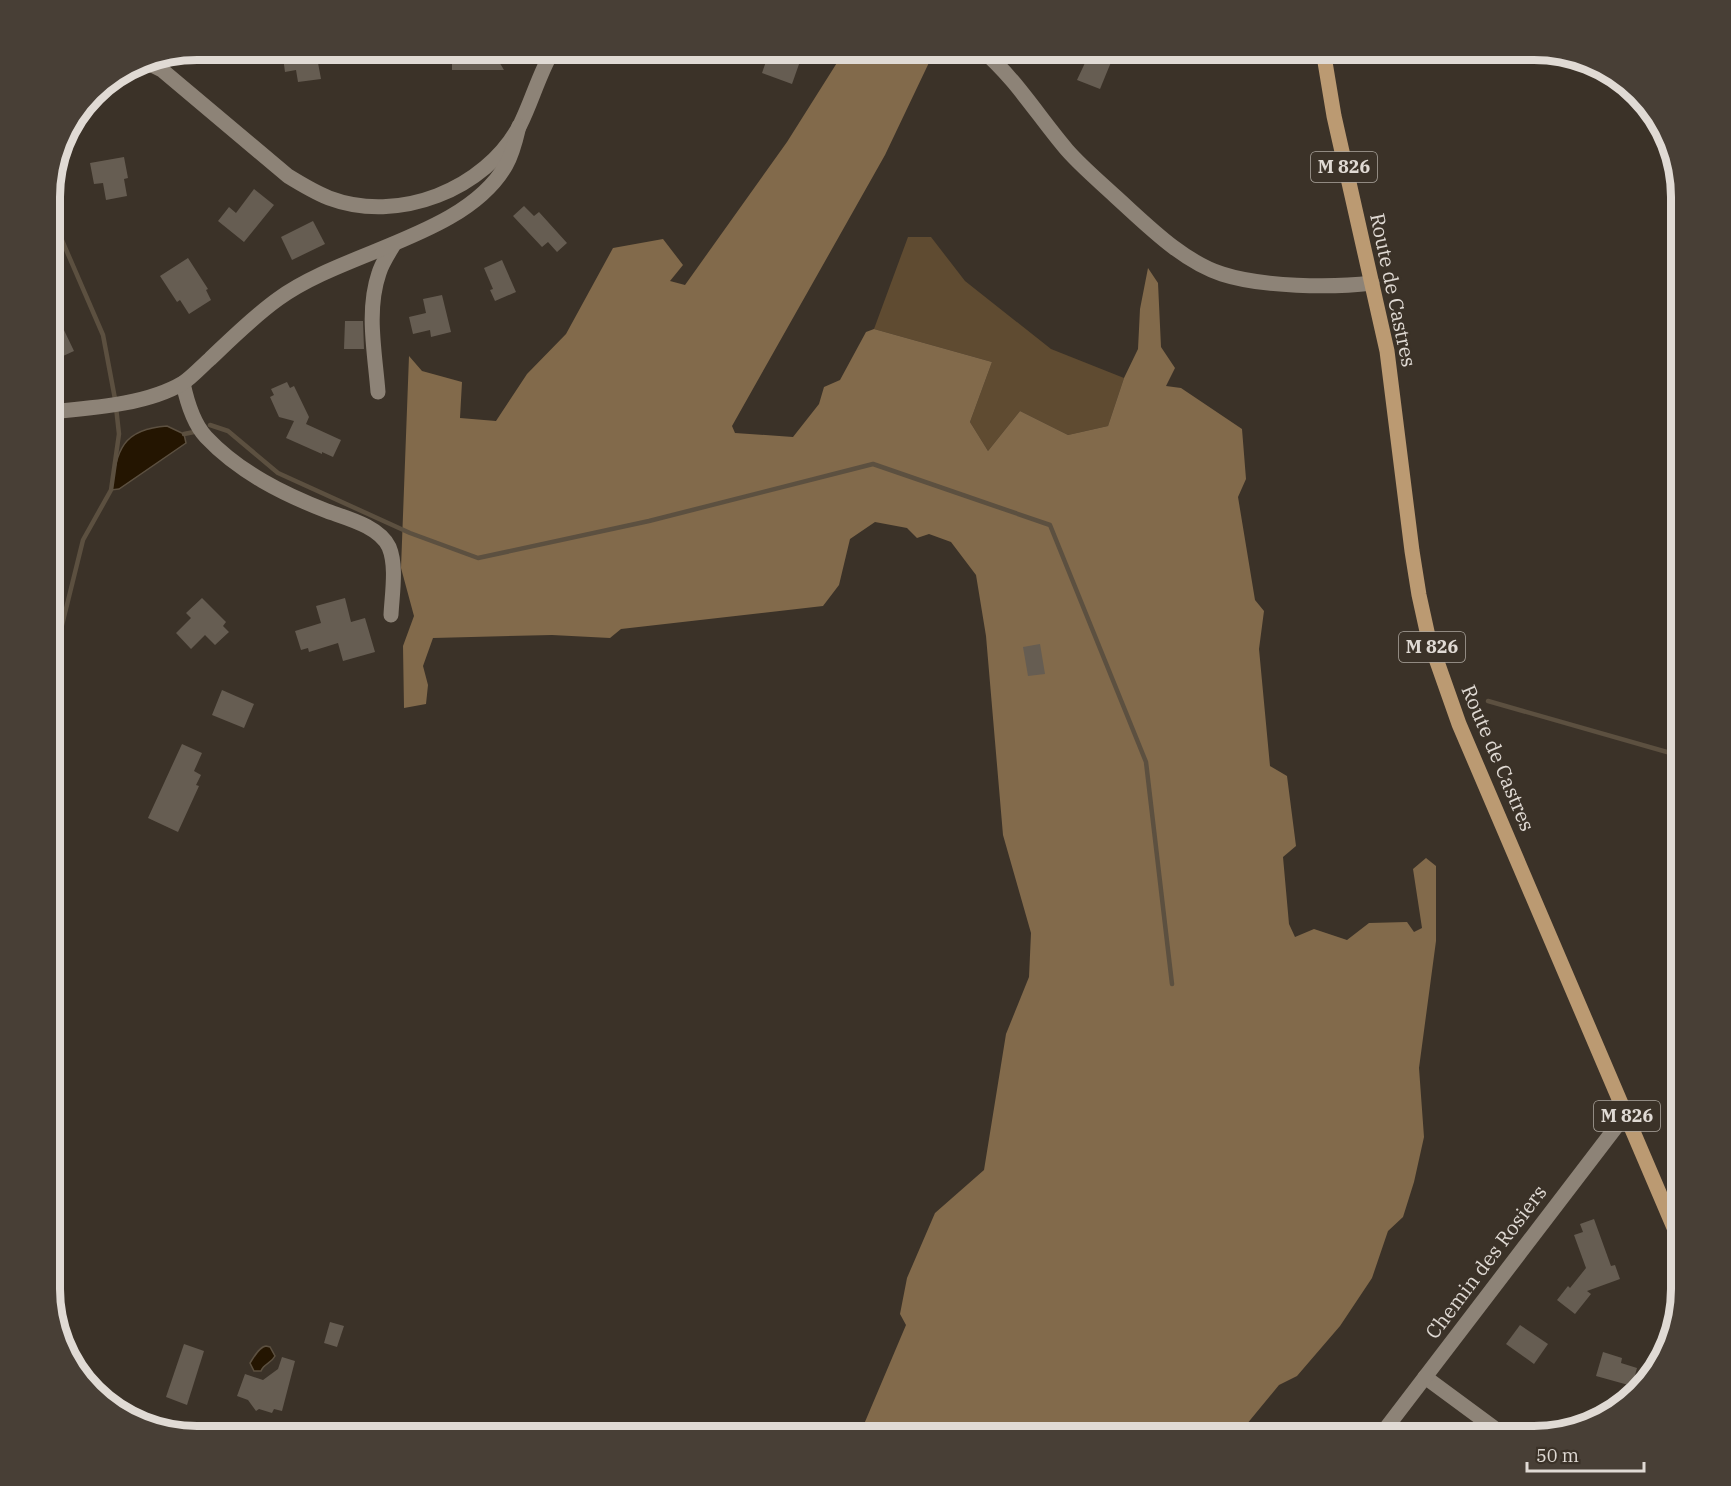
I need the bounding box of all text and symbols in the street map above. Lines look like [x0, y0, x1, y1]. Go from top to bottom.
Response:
road number: M 826 [1311, 152, 1377, 182]
street label: Route de Castres [1364, 211, 1423, 369]
road number: M 826 [1399, 632, 1465, 662]
street label: Route de Castres [1455, 681, 1541, 835]
road number: M 826 [1594, 1101, 1660, 1131]
street label: Chemin des Rosiers [1419, 1179, 1552, 1344]
scale bar [1527, 1435, 1644, 1473]
text: 50 m [1536, 1444, 1579, 1467]

